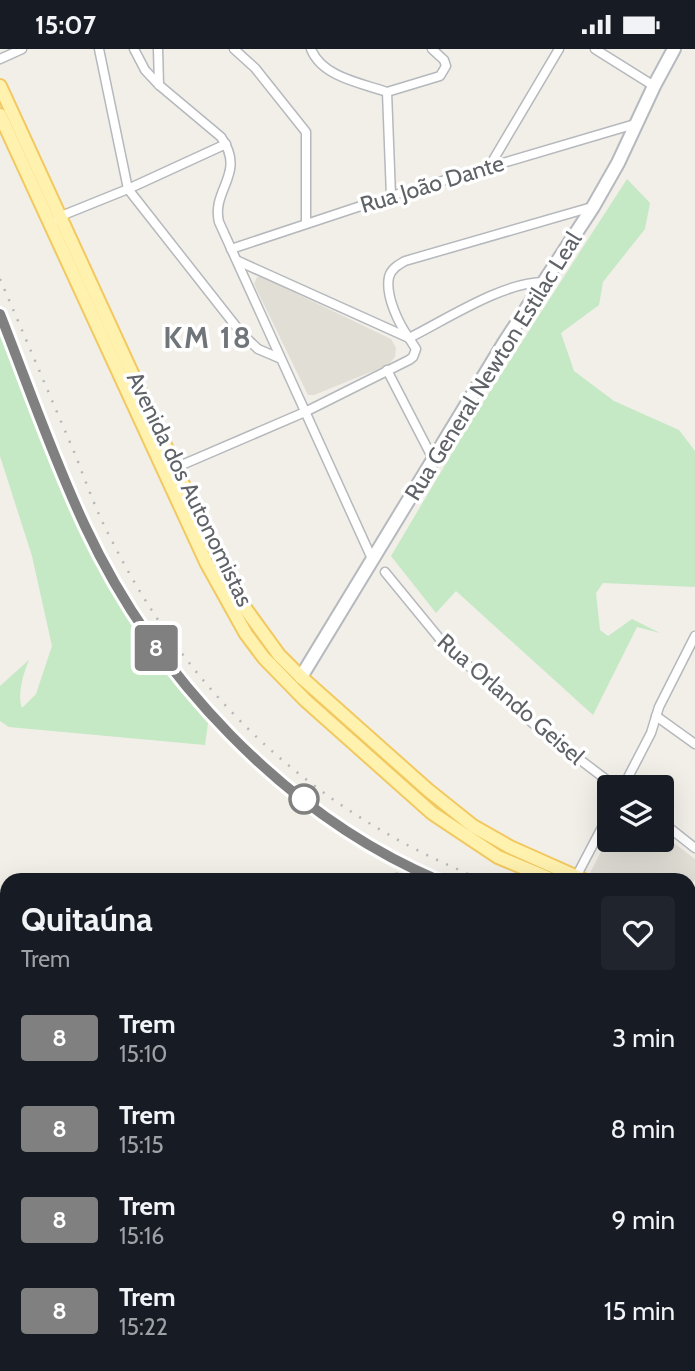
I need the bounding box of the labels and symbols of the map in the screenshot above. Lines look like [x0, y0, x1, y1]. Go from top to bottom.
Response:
street label: Rua João Dante [357, 149, 507, 219]
street label: Rua General Newton Estilac Leal [399, 226, 588, 505]
district label: KM 18 [163, 319, 253, 356]
street label: Avenida dos Autonomistas [121, 367, 259, 611]
line badge: 8 [133, 625, 179, 671]
street label: Rua Orlando Geisel [432, 628, 591, 771]
unlabelled marker [289, 784, 319, 814]

